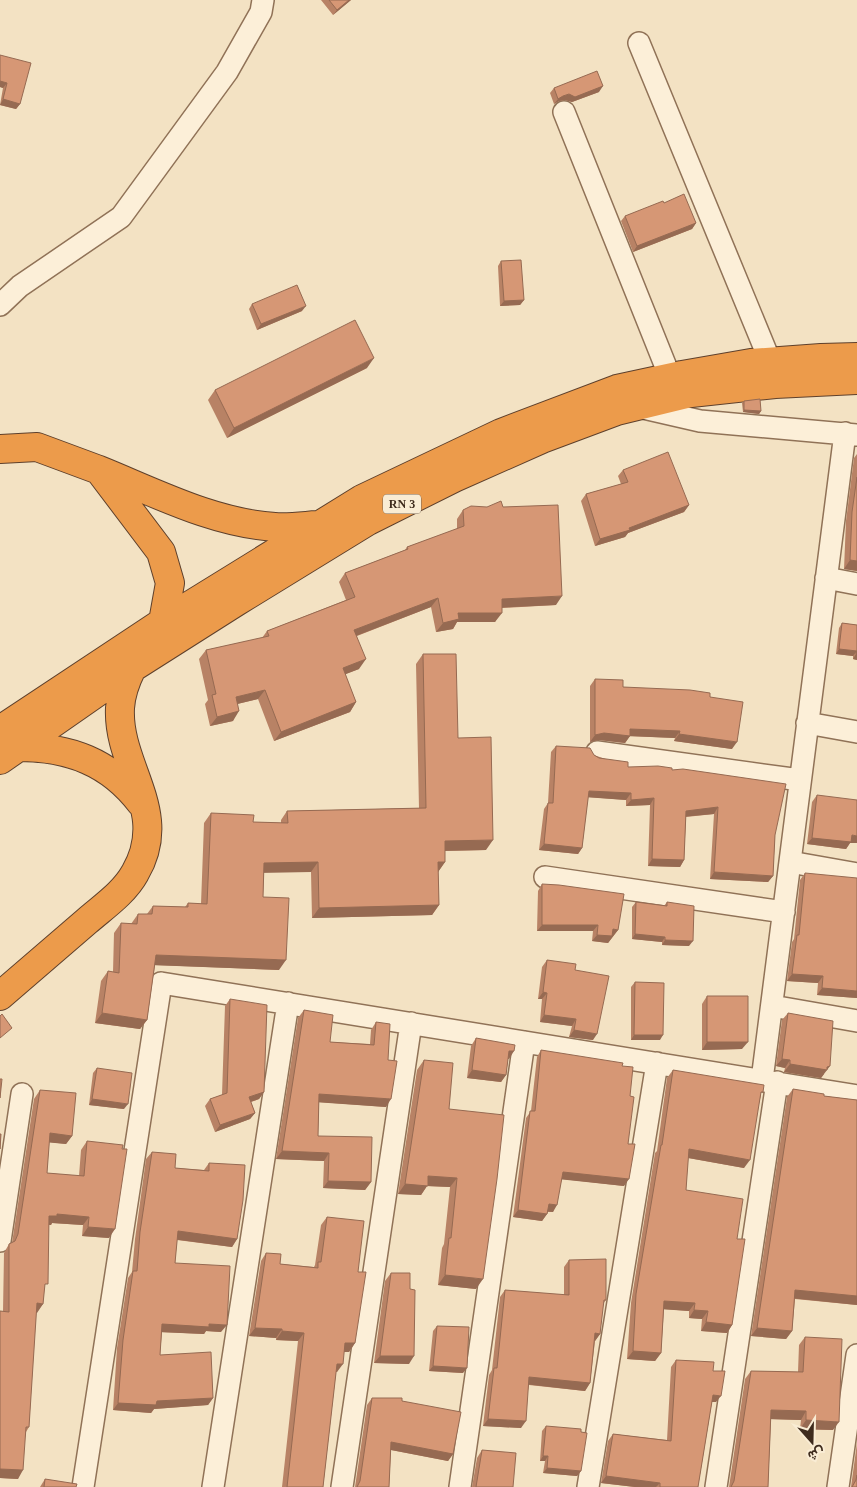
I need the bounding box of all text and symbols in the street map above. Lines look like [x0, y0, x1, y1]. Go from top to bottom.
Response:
road number: RN 3 [383, 494, 421, 514]
north arrow [787, 1417, 837, 1467]
text: ش [805, 1443, 827, 1464]

